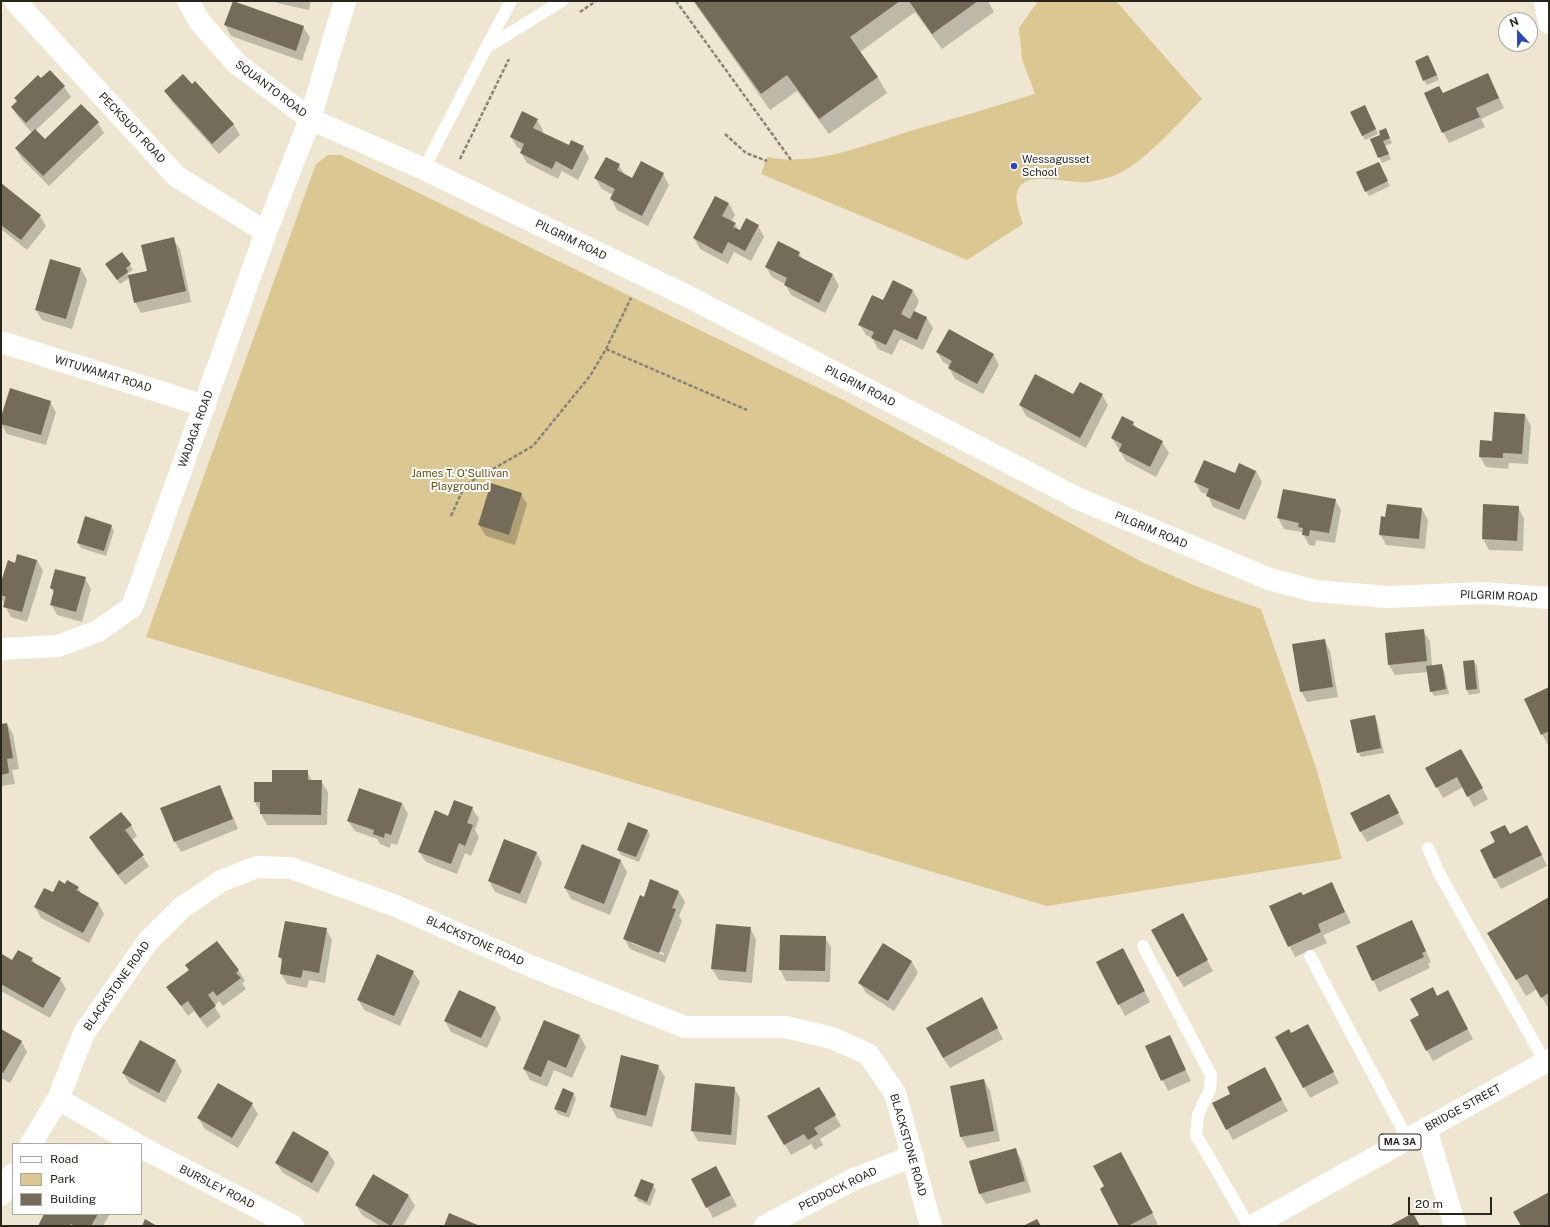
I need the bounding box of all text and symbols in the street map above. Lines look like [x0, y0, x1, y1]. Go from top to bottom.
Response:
north arrow [1498, 12, 1538, 52]
text: N [1508, 15, 1520, 29]
street label: SQUANTO ROAD [233, 58, 309, 120]
street label: PECKSUOT ROAD [96, 90, 168, 166]
place label: Wessagusset School [1022, 153, 1090, 179]
marker: Wessagusset School [1009, 161, 1019, 171]
street label: PILGRIM ROAD [533, 217, 609, 263]
street label: WITUWAMAT ROAD [53, 353, 153, 395]
street label: PILGRIM ROAD [822, 362, 898, 410]
street label: WADAGA ROAD [176, 389, 216, 469]
park label: James T. O'Sullivan Playground [412, 467, 508, 493]
street label: PILGRIM ROAD [1113, 509, 1189, 551]
street label: PILGRIM ROAD [1460, 588, 1538, 604]
street label: BLACKSTONE ROAD [424, 913, 526, 969]
street label: BLACKSTONE ROAD [81, 939, 153, 1033]
street label: BRIDGE STREET [1423, 1082, 1503, 1134]
street label: BLACKSTONE ROAD [887, 1092, 929, 1198]
road number: MA 3A [1379, 1134, 1421, 1150]
legend [12, 1143, 142, 1215]
text: Road [50, 1152, 78, 1166]
street label: BURSLEY ROAD [177, 1162, 257, 1212]
street label: PEDDOCK ROAD [797, 1164, 879, 1214]
text: Park [50, 1172, 76, 1186]
scale bar [1410, 1189, 1494, 1215]
text: Building [50, 1192, 96, 1206]
text: 20 m [1415, 1197, 1443, 1211]

